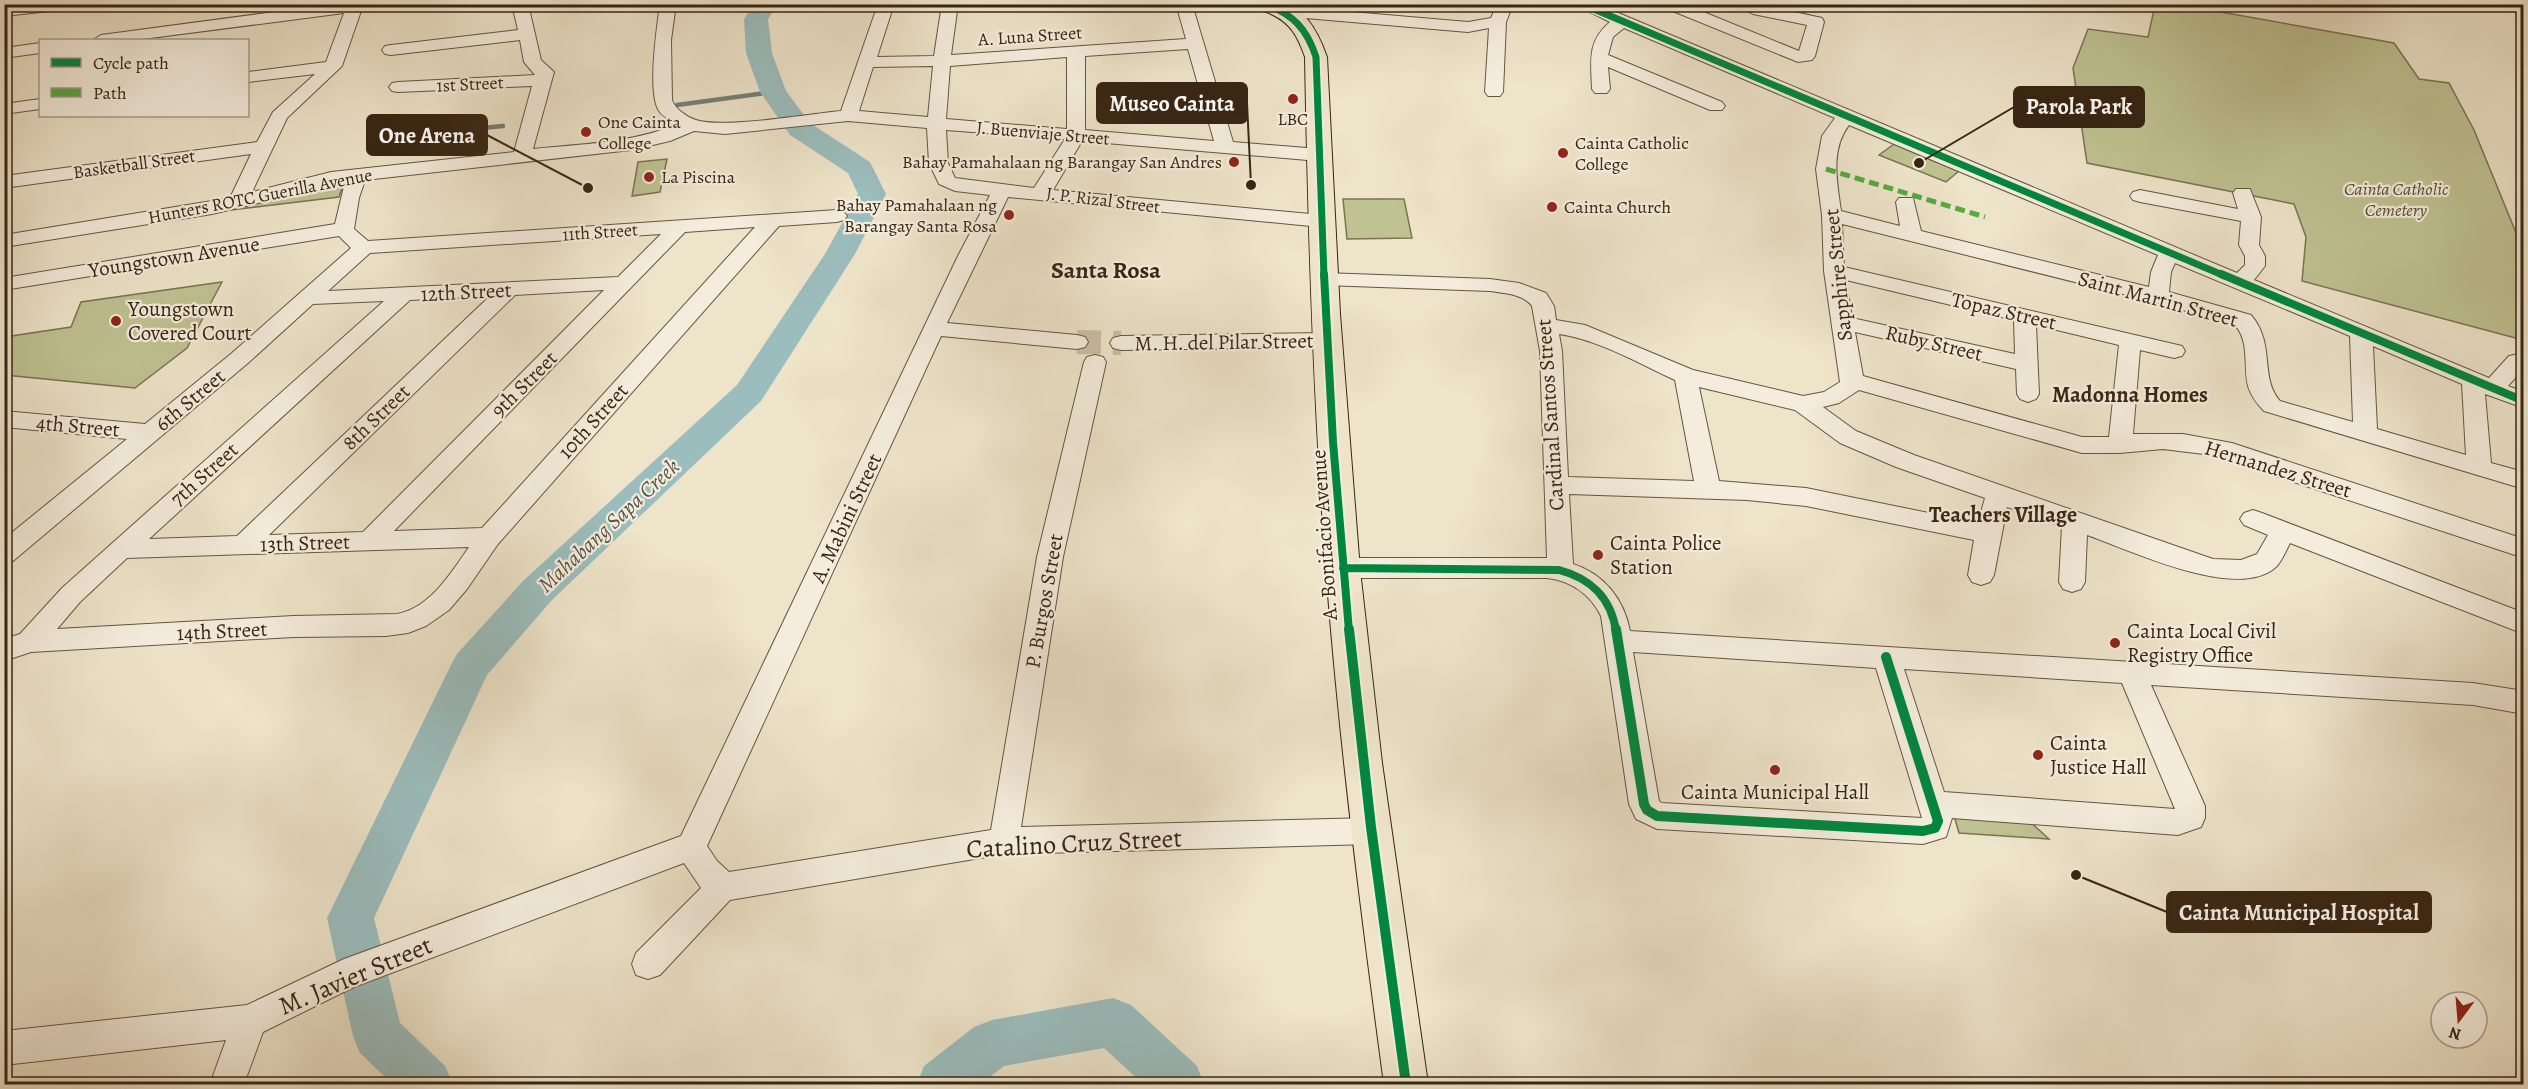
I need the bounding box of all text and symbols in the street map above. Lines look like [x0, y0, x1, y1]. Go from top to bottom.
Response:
street label: A. Luna Street [976, 20, 1083, 52]
legend [39, 39, 249, 117]
text: Cycle path [93, 51, 169, 75]
street label: 1st Street [436, 70, 504, 98]
text: Path [93, 81, 127, 105]
callout: Museo Cainta [1097, 83, 1247, 123]
callout: Parola Park [2014, 87, 2144, 127]
text: Museo Cainta [1109, 89, 1235, 119]
marker: LBC [1286, 92, 1300, 106]
text: Parola Park [2026, 92, 2133, 122]
place label: LBC [1278, 107, 1308, 131]
place label: One Cainta College [598, 110, 681, 155]
callout: One Arena [367, 115, 487, 155]
street label: J. Buenviaje Street [975, 115, 1111, 151]
text: One Arena [379, 121, 476, 151]
marker: One Cainta College [579, 125, 593, 139]
place label: Cainta Catholic College [1575, 131, 1689, 176]
street label: Basketball Street [71, 144, 197, 184]
marker: Cainta Catholic College [1556, 146, 1570, 160]
place label: Bahay Pamahalaan ng Barangay San Andres [902, 150, 1222, 174]
marker: Bahay Pamahalaan ng Barangay San Andres [1227, 155, 1241, 169]
street label: Hunters ROTC Guerilla Avenue [146, 162, 374, 230]
place label: La Piscina [661, 165, 736, 189]
marker: La Piscina [642, 170, 656, 184]
park label: Cainta Catholic Cemetery [2344, 177, 2449, 222]
street label: J. P. Rizal Street [1045, 181, 1161, 219]
place label: Bahay Pamahalaan ng Barangay Santa Rosa [836, 193, 998, 238]
place label: Cainta Church [1564, 195, 1671, 219]
marker: Cainta Church [1545, 200, 1559, 214]
street label: Sapphire Street [1817, 207, 1859, 343]
marker: Bahay Pamahalaan ng Barangay Santa Rosa [1002, 208, 1016, 222]
street label: 11th Street [561, 217, 639, 247]
street label: Youngstown Avenue [85, 230, 262, 285]
district label: Santa Rosa [1051, 254, 1161, 286]
street label: Saint Martin Street [2075, 264, 2241, 334]
street label: 12th Street [420, 276, 512, 308]
street label: Topaz Street [1949, 285, 2059, 337]
place label: Youngstown Covered Court [127, 295, 252, 347]
marker: Youngstown Covered Court [109, 314, 123, 328]
street label: Cardinal Santos Street [1529, 318, 1571, 512]
street label: Ruby Street [1883, 318, 1985, 368]
street label: M. H. del Pilar Street [1134, 326, 1314, 358]
street label: 9th Street [485, 345, 563, 423]
street label: 6th Street [149, 362, 231, 438]
street label: 10th Street [552, 377, 634, 465]
street label: 8th Street [336, 378, 416, 456]
district label: Madonna Homes [2052, 380, 2208, 410]
street label: 4th Street [35, 408, 121, 444]
street label: Hernandez Street [2201, 433, 2355, 505]
street label: 7th Street [164, 436, 244, 512]
street label: A. Mabini Street [803, 449, 888, 588]
street label: A. Bonifacio Avenue [1304, 449, 1344, 622]
water label: Mahabang Sapa Creek [531, 452, 686, 599]
district label: Teachers Village [1929, 500, 2077, 530]
street label: 13th Street [260, 527, 350, 559]
place label: Cainta Police Station [1610, 529, 1721, 581]
street label: P. Burgos Street [1018, 531, 1070, 670]
marker: Cainta Police Station [1591, 548, 1605, 562]
street label: 14th Street [176, 615, 268, 647]
place label: Cainta Local Civil Registry Office [2127, 617, 2276, 669]
marker: Cainta Local Civil Registry Office [2108, 636, 2122, 650]
place label: Cainta Justice Hall [2050, 729, 2147, 781]
marker: Cainta Justice Hall [2031, 748, 2045, 762]
marker: Cainta Municipal Hall [1768, 763, 1782, 777]
place label: Cainta Municipal Hall [1681, 778, 1869, 806]
street label: Catalino Cruz Street [965, 820, 1183, 867]
callout: Cainta Municipal Hospital [2167, 892, 2431, 932]
text: Cainta Municipal Hospital [2179, 898, 2419, 928]
street label: M. Javier Street [273, 927, 438, 1024]
north arrow [2429, 990, 2489, 1050]
text: N [2446, 1021, 2464, 1046]

